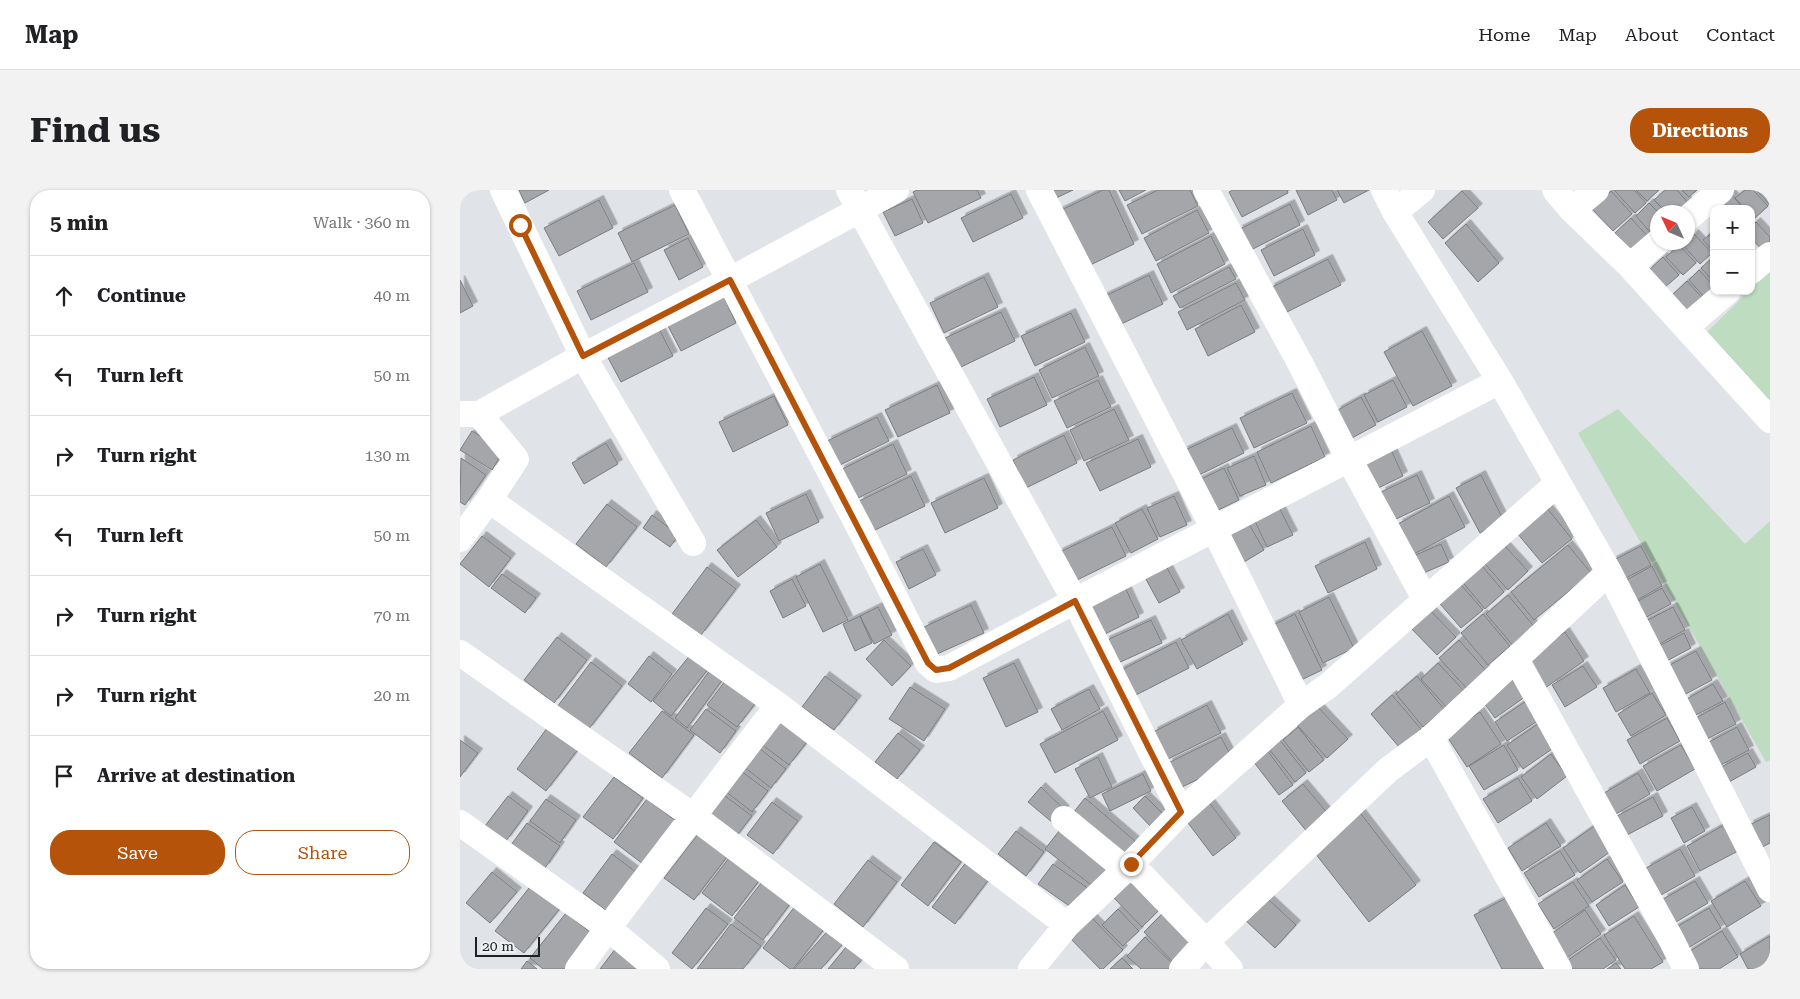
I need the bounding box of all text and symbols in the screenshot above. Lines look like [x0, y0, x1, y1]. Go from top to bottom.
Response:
text: Map [25, 21, 79, 49]
text: Home [1478, 24, 1530, 45]
text: Map [1558, 24, 1597, 45]
text: About [1625, 24, 1678, 45]
text: Contact [1706, 24, 1775, 45]
button: Directions [1630, 108, 1770, 153]
text: Find us [30, 110, 160, 151]
north arrow [1650, 205, 1695, 250]
map controls [1710, 205, 1755, 295]
button: + [1710, 205, 1755, 250]
text: 5 min [50, 211, 108, 235]
text: Walk · 360 m [313, 213, 410, 232]
route start [509, 214, 532, 237]
button: − [1710, 250, 1755, 295]
icon: ahead [50, 282, 78, 310]
text: Continue [97, 284, 186, 307]
text: 40 m [373, 286, 410, 305]
icon: left [50, 362, 78, 390]
text: Turn left [97, 364, 183, 387]
text: 50 m [373, 366, 410, 385]
icon: right [50, 442, 78, 470]
text: Turn right [97, 444, 197, 467]
text: 130 m [364, 446, 410, 465]
icon: left [50, 522, 78, 550]
text: Turn left [97, 524, 183, 547]
text: 50 m [373, 526, 410, 545]
icon: right [50, 602, 78, 630]
text: Turn right [97, 604, 197, 627]
text: 70 m [373, 606, 410, 625]
icon: right [50, 682, 78, 710]
text: Turn right [97, 684, 197, 707]
text: 20 m [373, 686, 410, 705]
icon: arrive [50, 762, 78, 790]
text: Arrive at destination [97, 764, 295, 787]
button: Save [50, 830, 225, 875]
button: Share [235, 830, 410, 875]
route end [1120, 853, 1143, 876]
scale bar [475, 934, 540, 957]
text: 20 m [482, 938, 514, 954]

